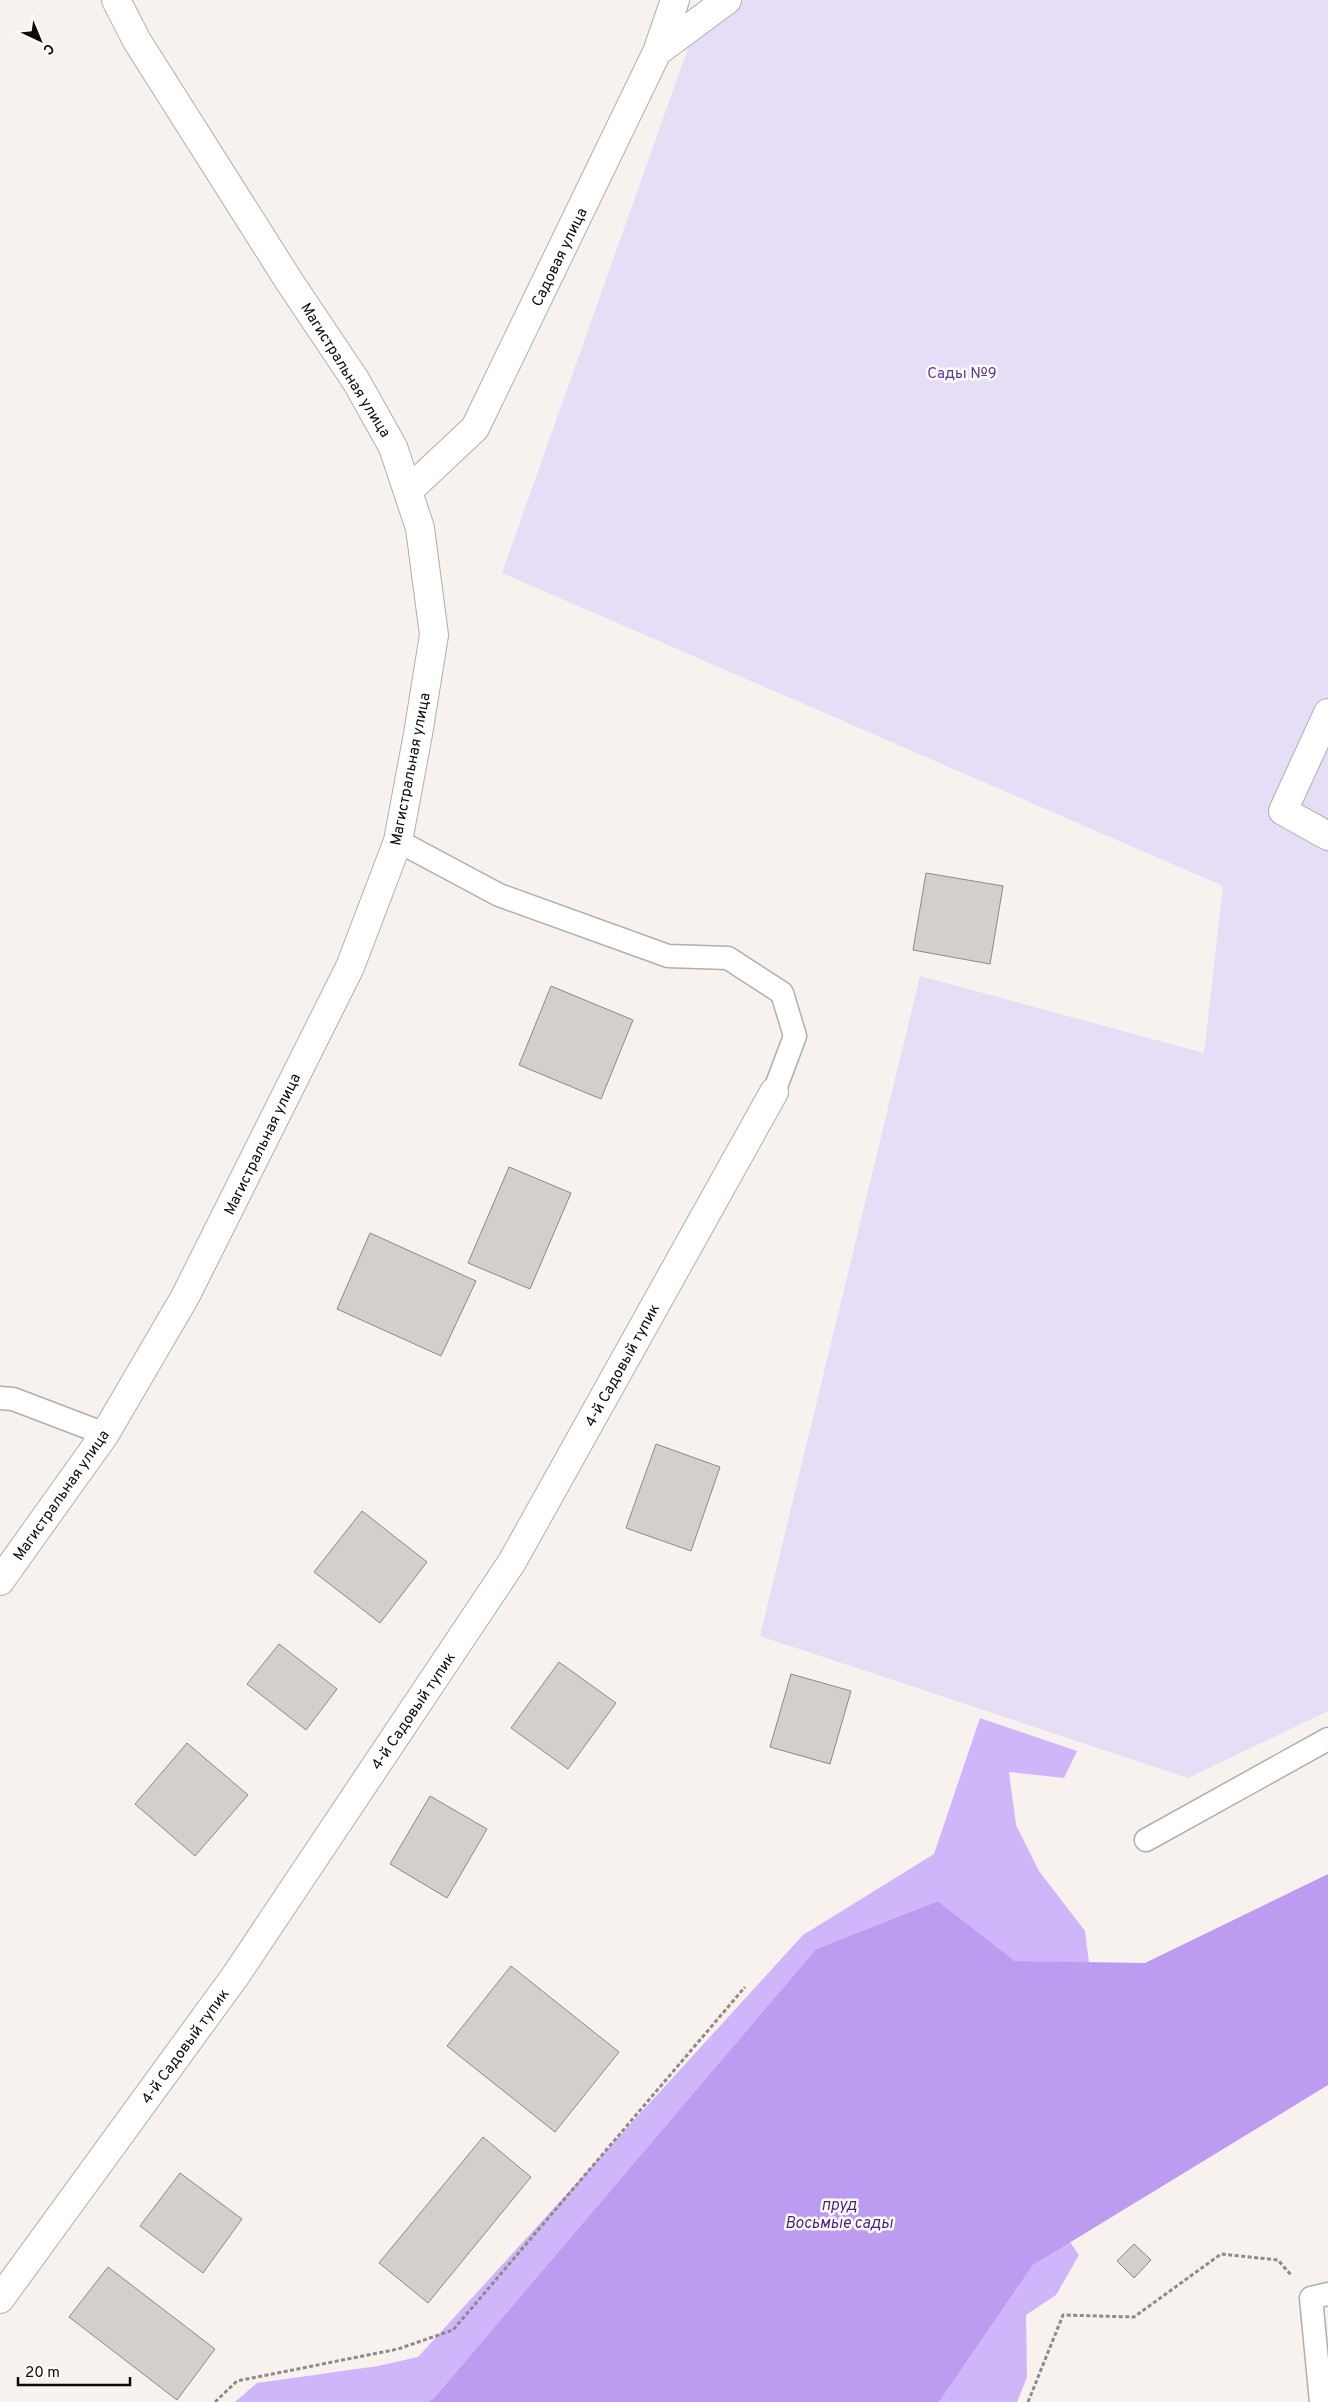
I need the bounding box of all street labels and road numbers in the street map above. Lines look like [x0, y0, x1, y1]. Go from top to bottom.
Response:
street label: Садовая улица [528, 205, 592, 310]
street label: Магистральная улица [296, 300, 394, 442]
street label: Магистральная улица [387, 691, 436, 847]
street label: Магистральная улица [221, 1071, 306, 1219]
street label: 4-й Садовый тупик [582, 1301, 665, 1431]
street label: Магистральная улица [10, 1427, 115, 1565]
street label: 4-й Садовый тупик [368, 1649, 461, 1774]
street label: 4-й Садовый тупик [138, 1986, 234, 2108]

